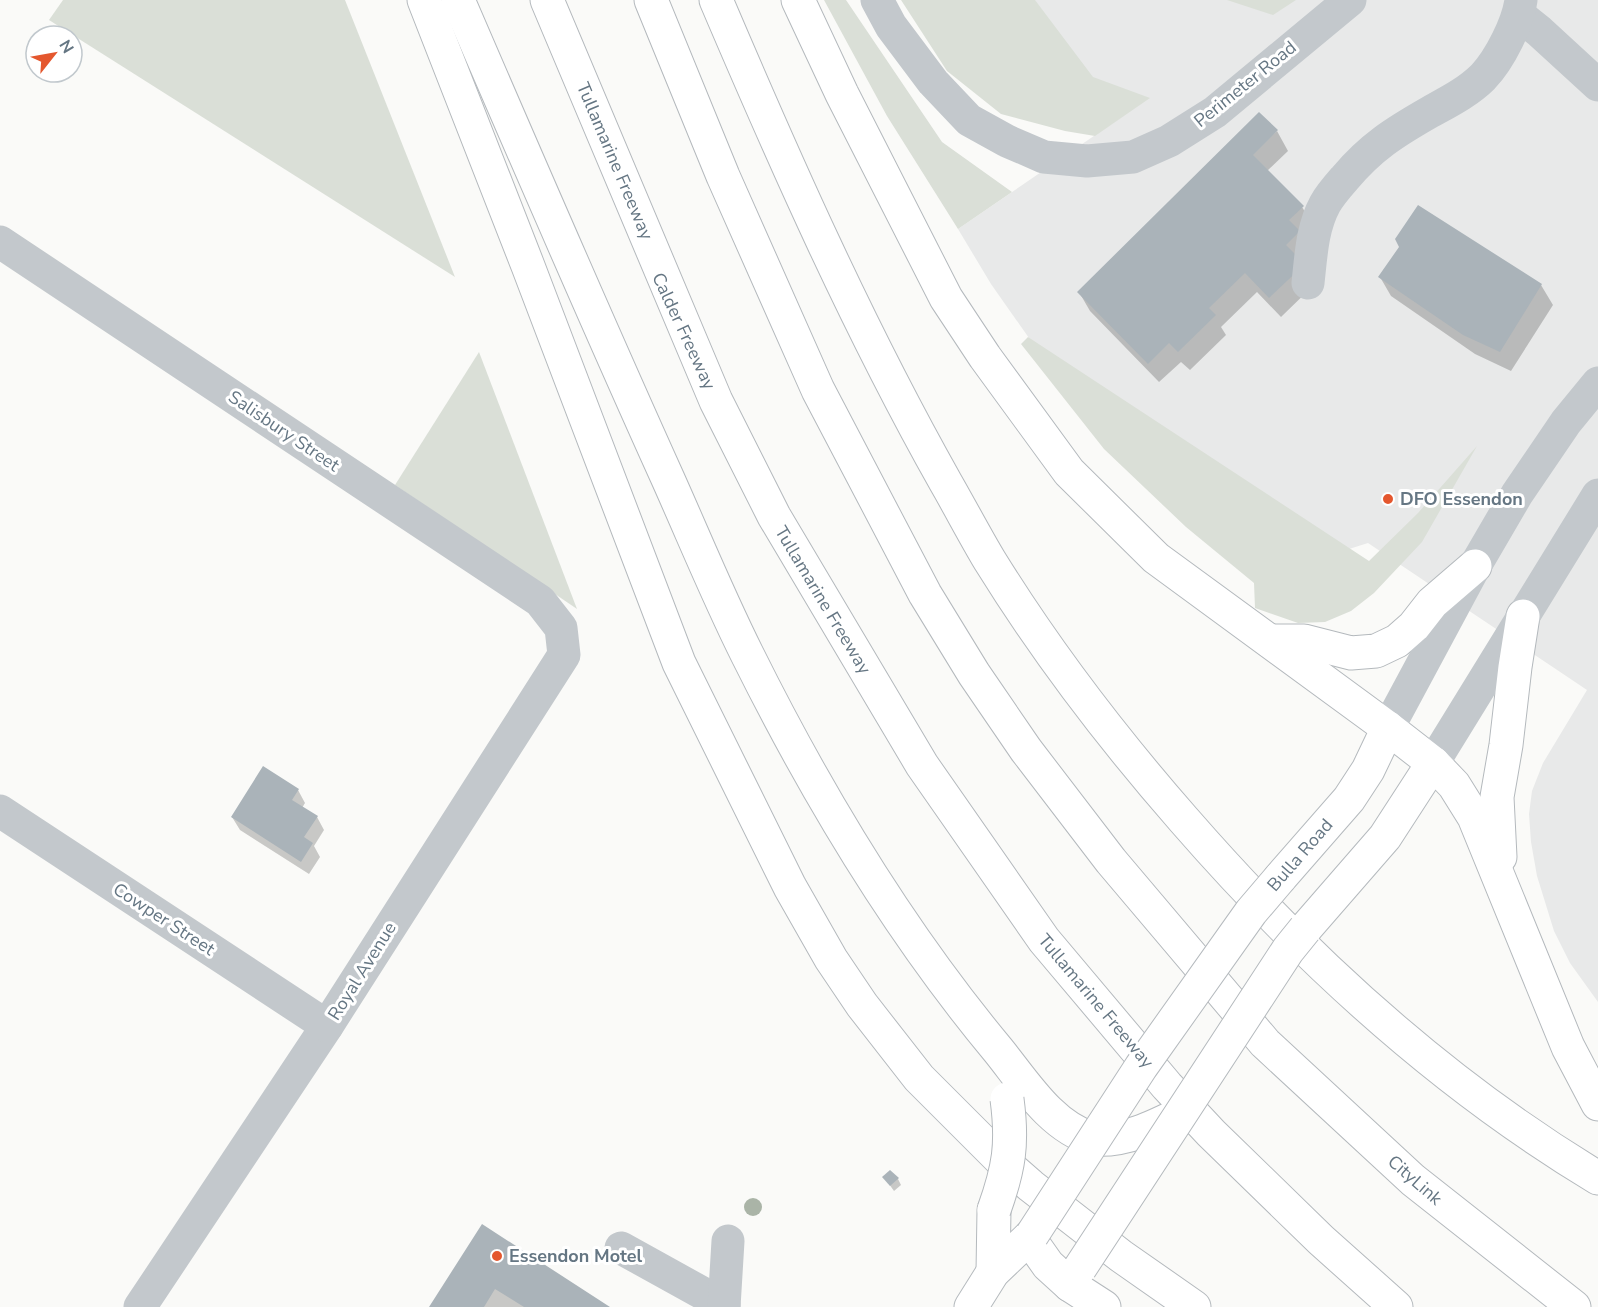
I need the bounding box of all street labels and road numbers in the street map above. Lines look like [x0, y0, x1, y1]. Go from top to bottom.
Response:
street label: Perimeter Road [1189, 35, 1301, 133]
street label: Tullamarine Freeway [571, 79, 659, 244]
street label: Calder Freeway [646, 269, 722, 394]
street label: Salisbury Street [224, 385, 345, 477]
street label: Tullamarine Freeway [769, 522, 877, 679]
street label: Bulla Road [1262, 814, 1338, 896]
street label: Cowper Street [109, 877, 220, 961]
street label: Royal Avenue [322, 917, 402, 1025]
street label: Tullamarine Freeway [1033, 929, 1160, 1074]
street label: CityLink [1383, 1150, 1448, 1211]

